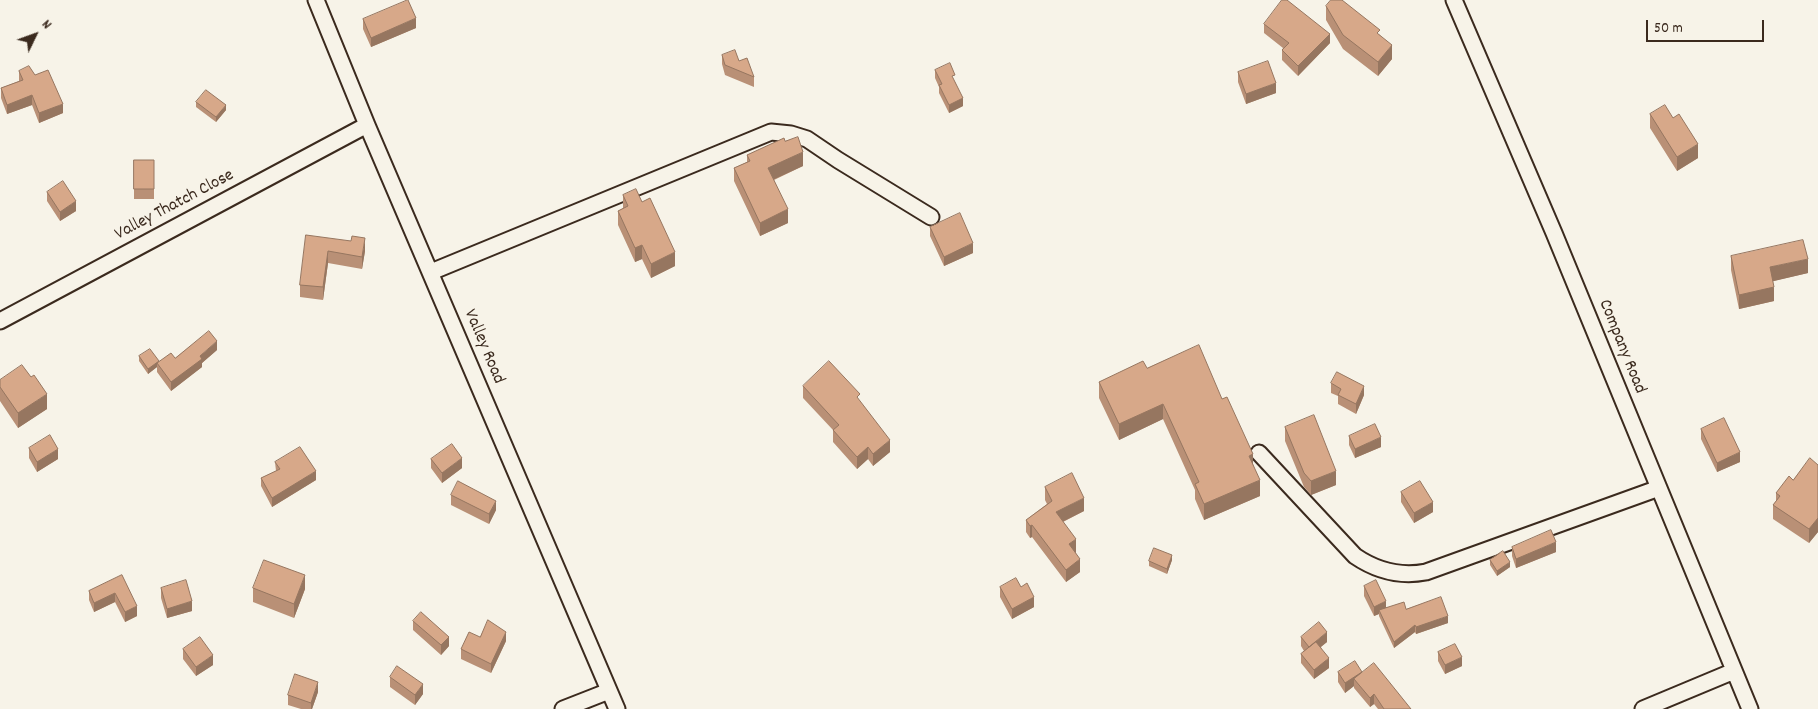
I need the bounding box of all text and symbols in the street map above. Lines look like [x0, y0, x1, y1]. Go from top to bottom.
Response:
north arrow [10, 10, 60, 60]
scale bar [1648, 10, 1766, 42]
text: N [36, 16, 56, 34]
text: 50 m [1654, 18, 1683, 40]
street label: Valley Thatch Close [112, 166, 238, 246]
street label: Company Road [1592, 297, 1650, 397]
street label: Valley Road [458, 307, 508, 387]

